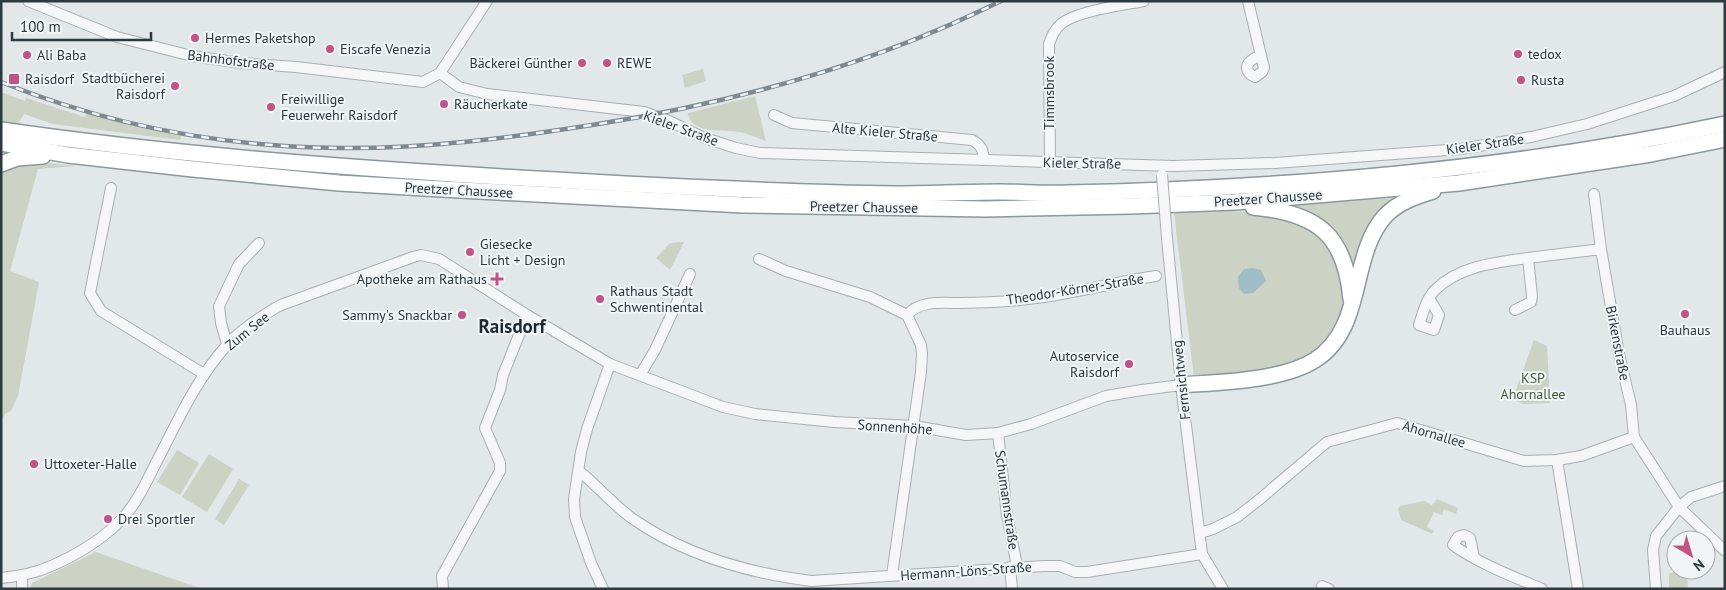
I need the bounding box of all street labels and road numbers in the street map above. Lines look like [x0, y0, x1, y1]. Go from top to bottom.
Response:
street label: Bahnhofstraße [186, 46, 276, 74]
street label: Timmsbrook [1040, 56, 1058, 130]
street label: Kieler Straße [641, 106, 721, 150]
street label: Alte Kieler Straße [831, 118, 939, 146]
street label: Kieler Straße [1445, 130, 1525, 158]
street label: Kieler Straße [1043, 153, 1121, 173]
street label: Preetzer Chaussee [404, 178, 514, 202]
street label: Preetzer Chaussee [1213, 185, 1323, 211]
street label: Preetzer Chaussee [810, 197, 918, 217]
street label: Theodor-Körner-Straße [1005, 269, 1145, 309]
street label: Birkenstraße [1602, 304, 1634, 382]
street label: Zum See [221, 308, 273, 354]
street label: Fernsichtweg [1168, 339, 1194, 421]
street label: Sonnenhöhe [857, 415, 933, 439]
street label: Ahornallee [1400, 416, 1468, 452]
street label: Schumannstraße [991, 449, 1023, 551]
street label: Hermann-Löns-Straße [900, 557, 1032, 585]

